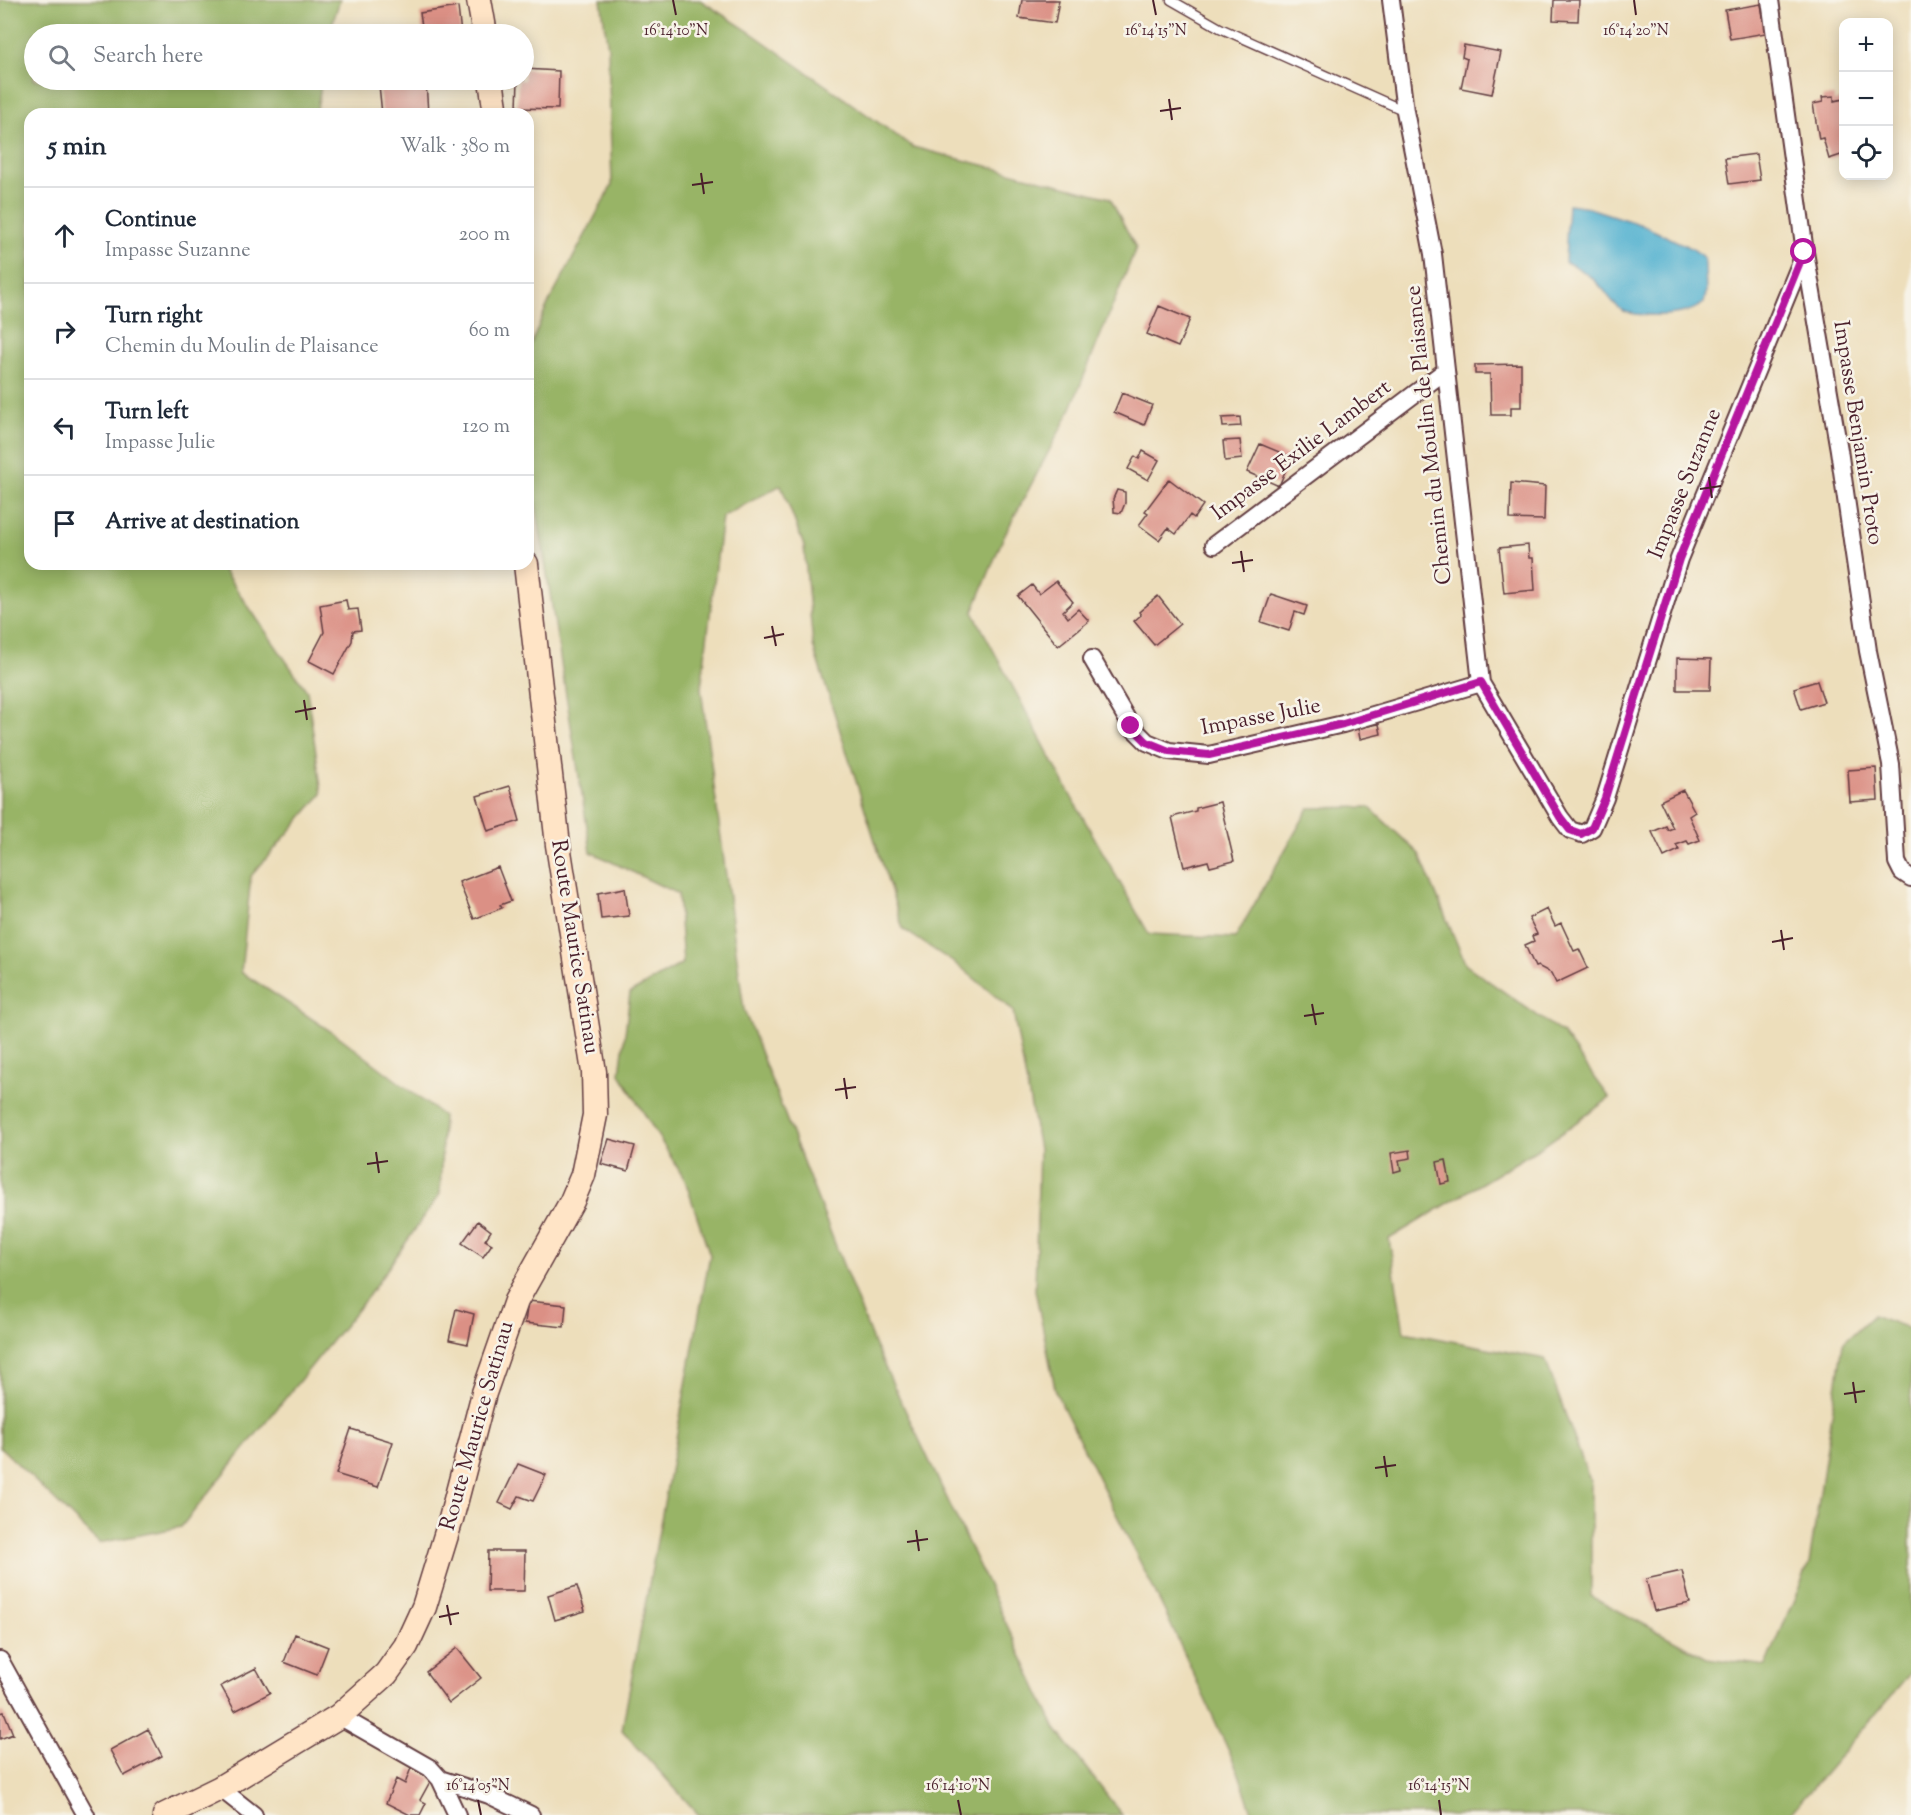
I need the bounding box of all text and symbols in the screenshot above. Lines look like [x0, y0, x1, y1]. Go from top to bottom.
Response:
map controls [1839, 18, 1893, 180]
button: + [1839, 18, 1893, 72]
text: 16°14'10"N [644, 21, 708, 42]
text: 16°14'15"N [1125, 21, 1187, 42]
text: 16°14'20"N [1603, 21, 1669, 42]
search box [24, 24, 534, 90]
icon: search [45, 41, 78, 74]
text: Search here [93, 41, 203, 73]
button: − [1839, 72, 1893, 126]
button: locate [1839, 126, 1893, 180]
text: 5 min [48, 129, 107, 166]
text: Walk · 380 m [400, 133, 510, 162]
text: Continue [105, 205, 196, 237]
icon: ahead [48, 219, 81, 252]
text: 200 m [459, 221, 510, 250]
text: Impasse Suzanne [105, 237, 251, 266]
route start [1790, 238, 1816, 264]
street label: Chemin du Moulin de Plaisance [1398, 284, 1462, 586]
text: Turn right [105, 301, 202, 333]
icon: right [48, 315, 81, 348]
text: 60 m [469, 317, 510, 346]
street label: Impasse Benjamin Proto [1823, 319, 1891, 547]
text: Chemin du Moulin de Plaisance [105, 333, 379, 362]
street label: Impasse Exilie Lambert [1205, 372, 1399, 529]
text: Turn left [105, 397, 188, 429]
street label: Impasse Suzanne [1641, 404, 1731, 564]
icon: left [48, 411, 81, 444]
text: 120 m [462, 413, 510, 442]
text: Impasse Julie [105, 429, 215, 458]
icon: arrive [48, 507, 81, 540]
text: Arrive at destination [105, 507, 300, 539]
street label: Impasse Julie [1198, 691, 1324, 745]
route end [1117, 712, 1143, 738]
street label: Route Maurice Satinau [541, 838, 607, 1057]
street label: Route Maurice Satinau [433, 1317, 523, 1535]
text: 16°14'05"N [446, 1776, 510, 1797]
text: 16°14'10"N [926, 1776, 990, 1797]
text: 16°14'15"N [1408, 1776, 1470, 1797]

